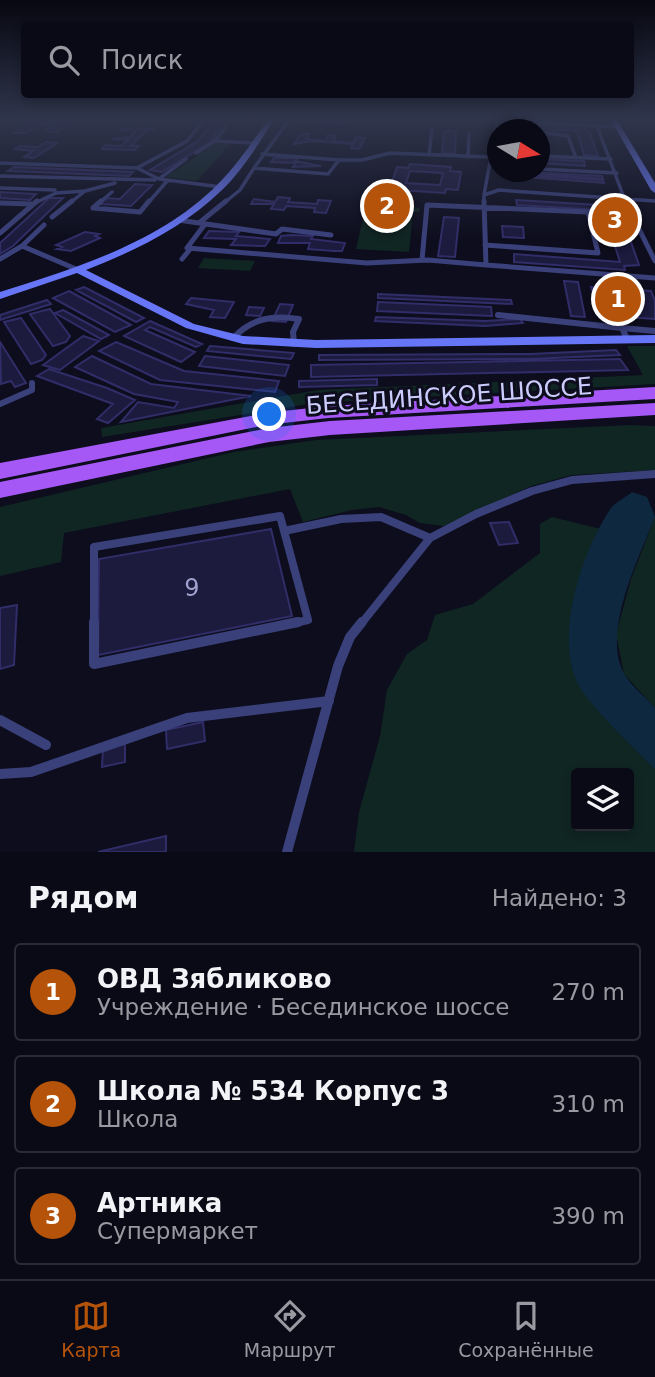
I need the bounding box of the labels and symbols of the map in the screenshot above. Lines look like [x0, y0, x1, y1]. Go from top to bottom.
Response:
north arrow [487, 119, 550, 182]
pin: 2 [364, 180, 410, 232]
pin: 3 [592, 194, 638, 246]
pin: 1 [595, 273, 641, 325]
street label: БЕСЕДИНСКОЕ ШОССЕ [305, 372, 593, 420]
your location [252, 397, 286, 431]
house number: 9 [184, 574, 200, 602]

